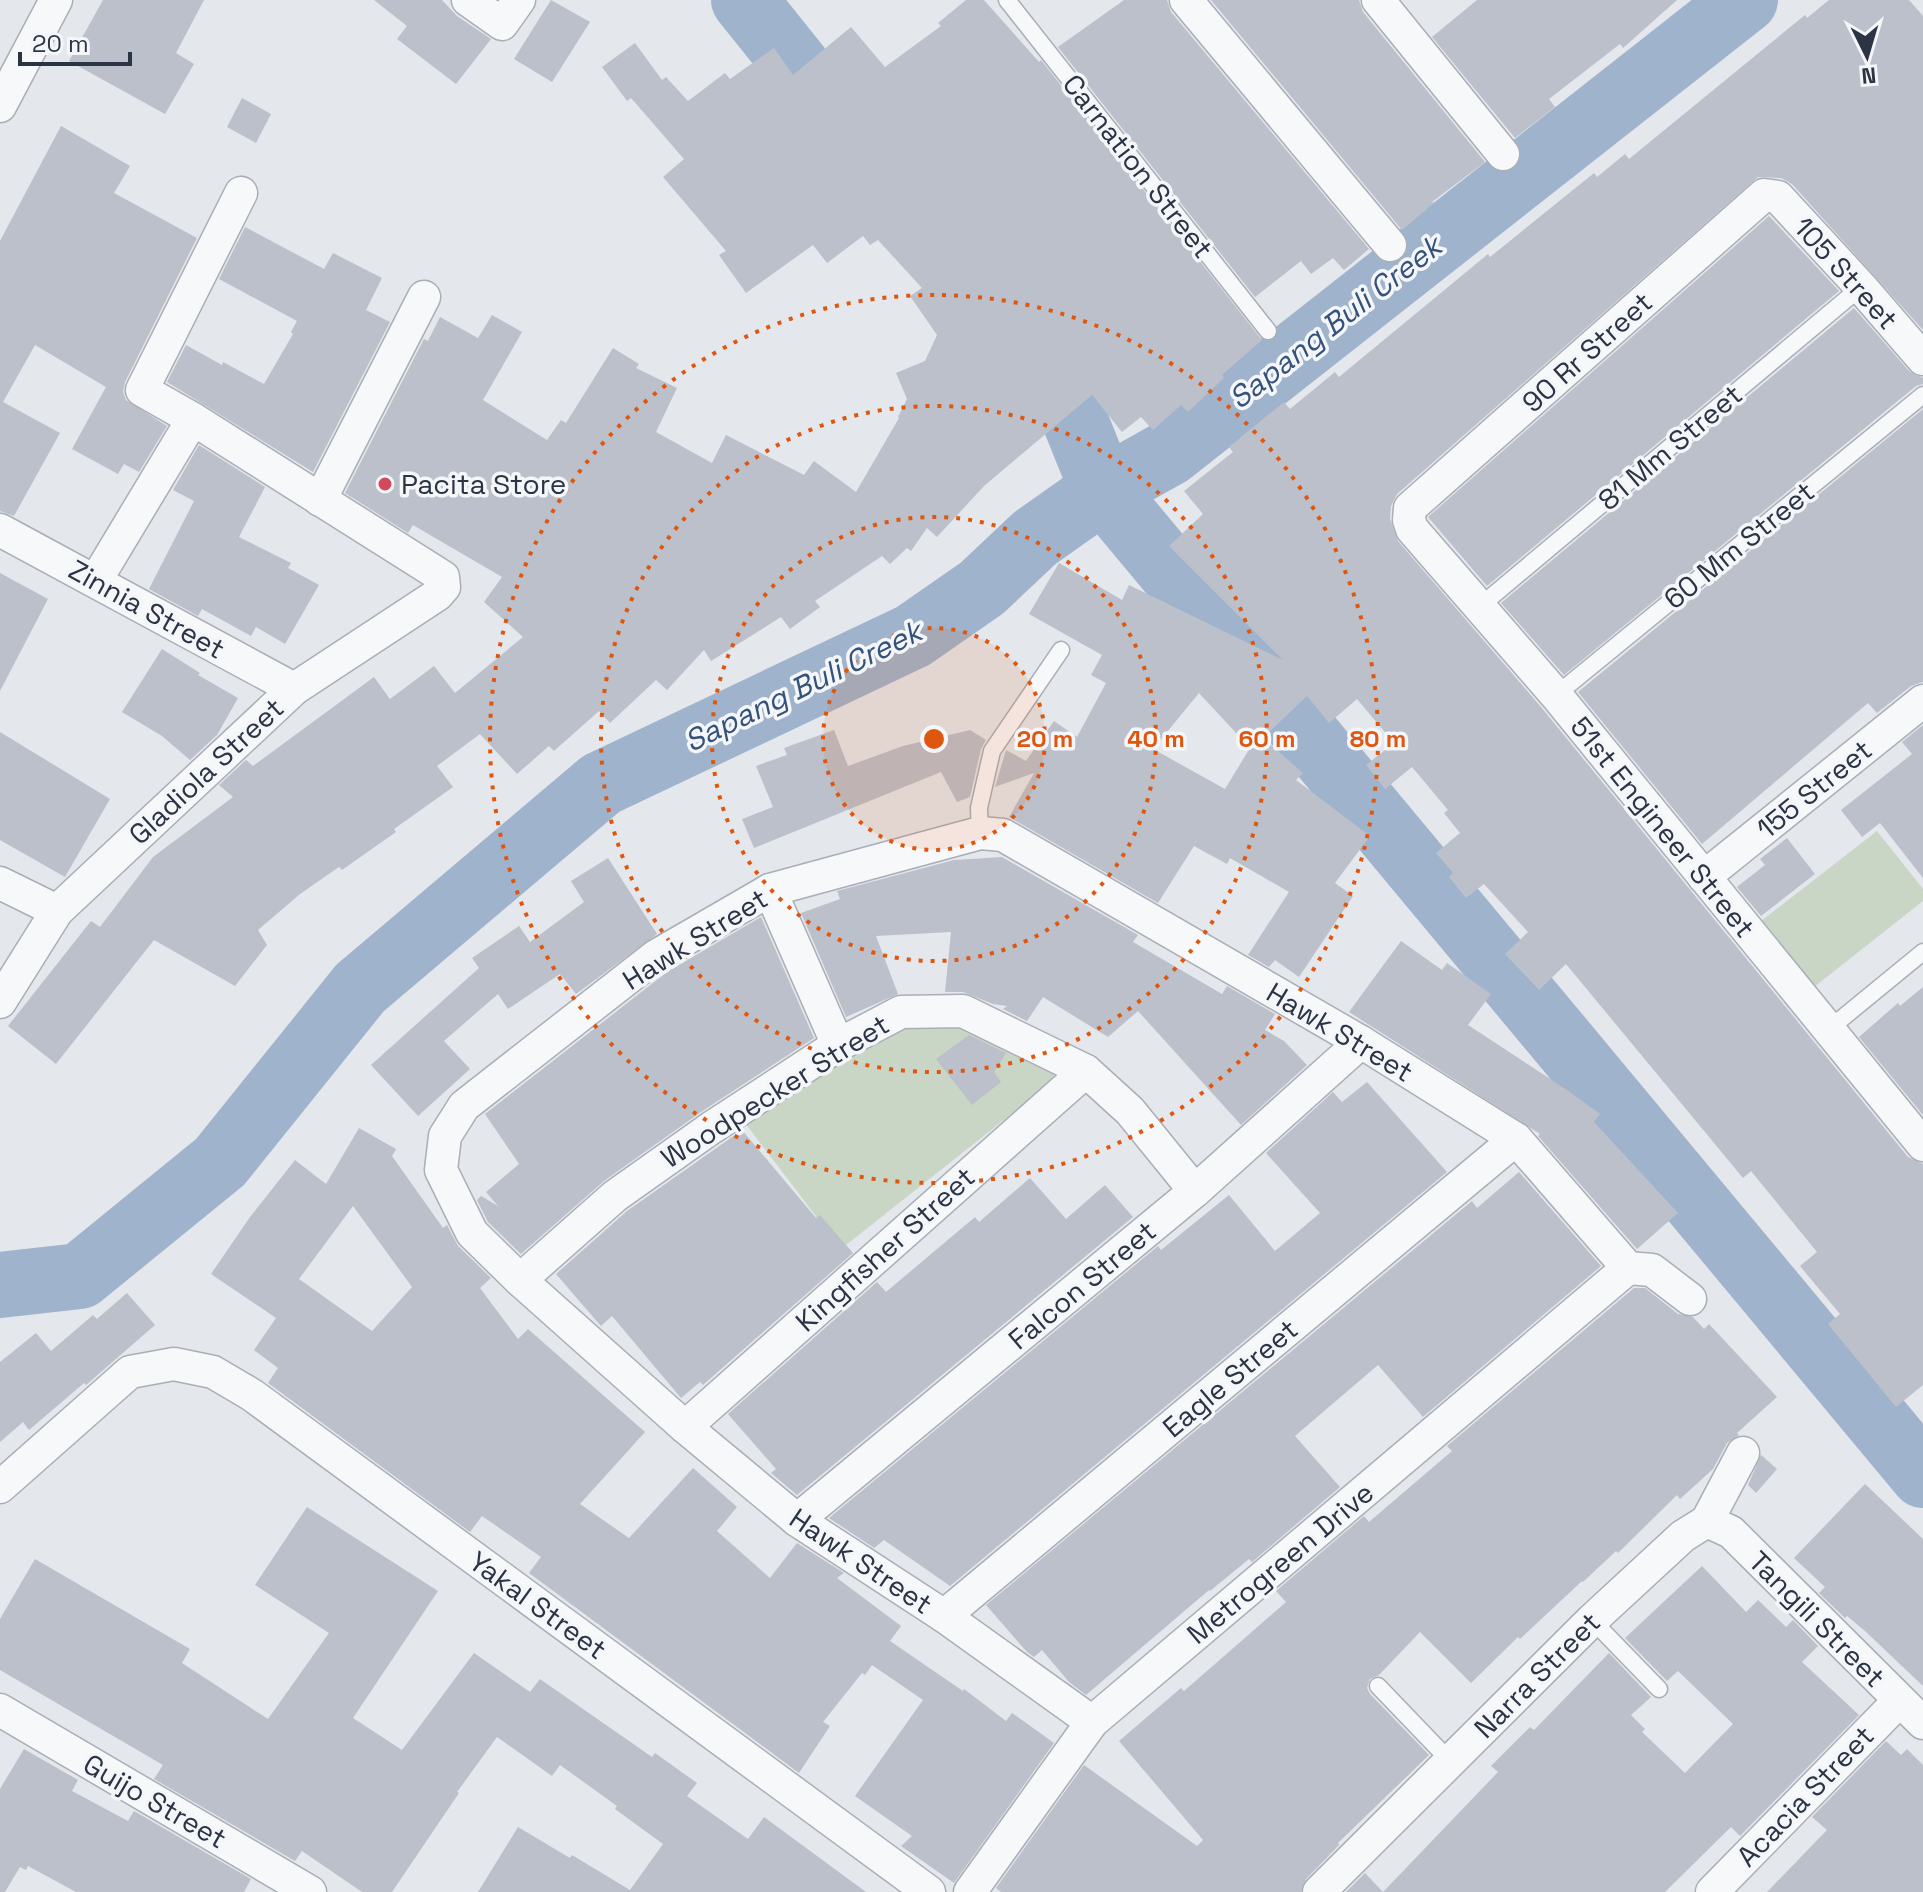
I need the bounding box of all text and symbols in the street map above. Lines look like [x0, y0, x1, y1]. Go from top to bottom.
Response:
scale bar [20, 16, 130, 66]
north arrow [1827, 16, 1907, 96]
text: 20 m [32, 28, 89, 59]
text: N [1860, 61, 1877, 91]
street label: Carnation Street [1055, 67, 1221, 265]
street label: 105 Street [1786, 209, 1906, 337]
water label: Sapang Buli Creek [1221, 225, 1452, 417]
street label: 90 Rr Street [1514, 284, 1660, 420]
street label: 81 Mm Street [1590, 376, 1750, 518]
place label: Pacita Store [401, 466, 566, 502]
street label: 60 Mm Street [1656, 473, 1822, 617]
marker: Pacita Store [376, 475, 394, 493]
street label: Zinnia Street [63, 551, 231, 667]
water label: Sapang Buli Creek [678, 610, 931, 760]
street label: Gladiola Street [121, 690, 291, 852]
street label: 51st Engineer Street [1563, 709, 1763, 945]
text: 20 m [1017, 723, 1073, 754]
text: 40 m [1127, 723, 1185, 754]
text: 60 m [1239, 723, 1295, 754]
text: 80 m [1350, 723, 1406, 754]
centre of rings [920, 725, 948, 753]
street label: 155 Street [1749, 732, 1879, 846]
street label: Hawk Street [616, 880, 774, 998]
street label: Hawk Street [1260, 974, 1420, 1090]
street label: Woodpecker Street [654, 1006, 896, 1176]
street label: Kingfisher Street [788, 1159, 982, 1339]
street label: Falcon Street [1001, 1213, 1163, 1357]
street label: Eagle Street [1155, 1311, 1305, 1445]
street label: Metrogreen Drive [1179, 1474, 1381, 1652]
street label: Hawk Street [783, 1500, 939, 1622]
street label: Yakal Street [462, 1543, 614, 1667]
street label: Tangili Street [1741, 1543, 1893, 1695]
street label: Narra Street [1466, 1604, 1608, 1746]
street label: Acacia Street [1729, 1718, 1881, 1874]
street label: Guijo Street [77, 1746, 233, 1856]

